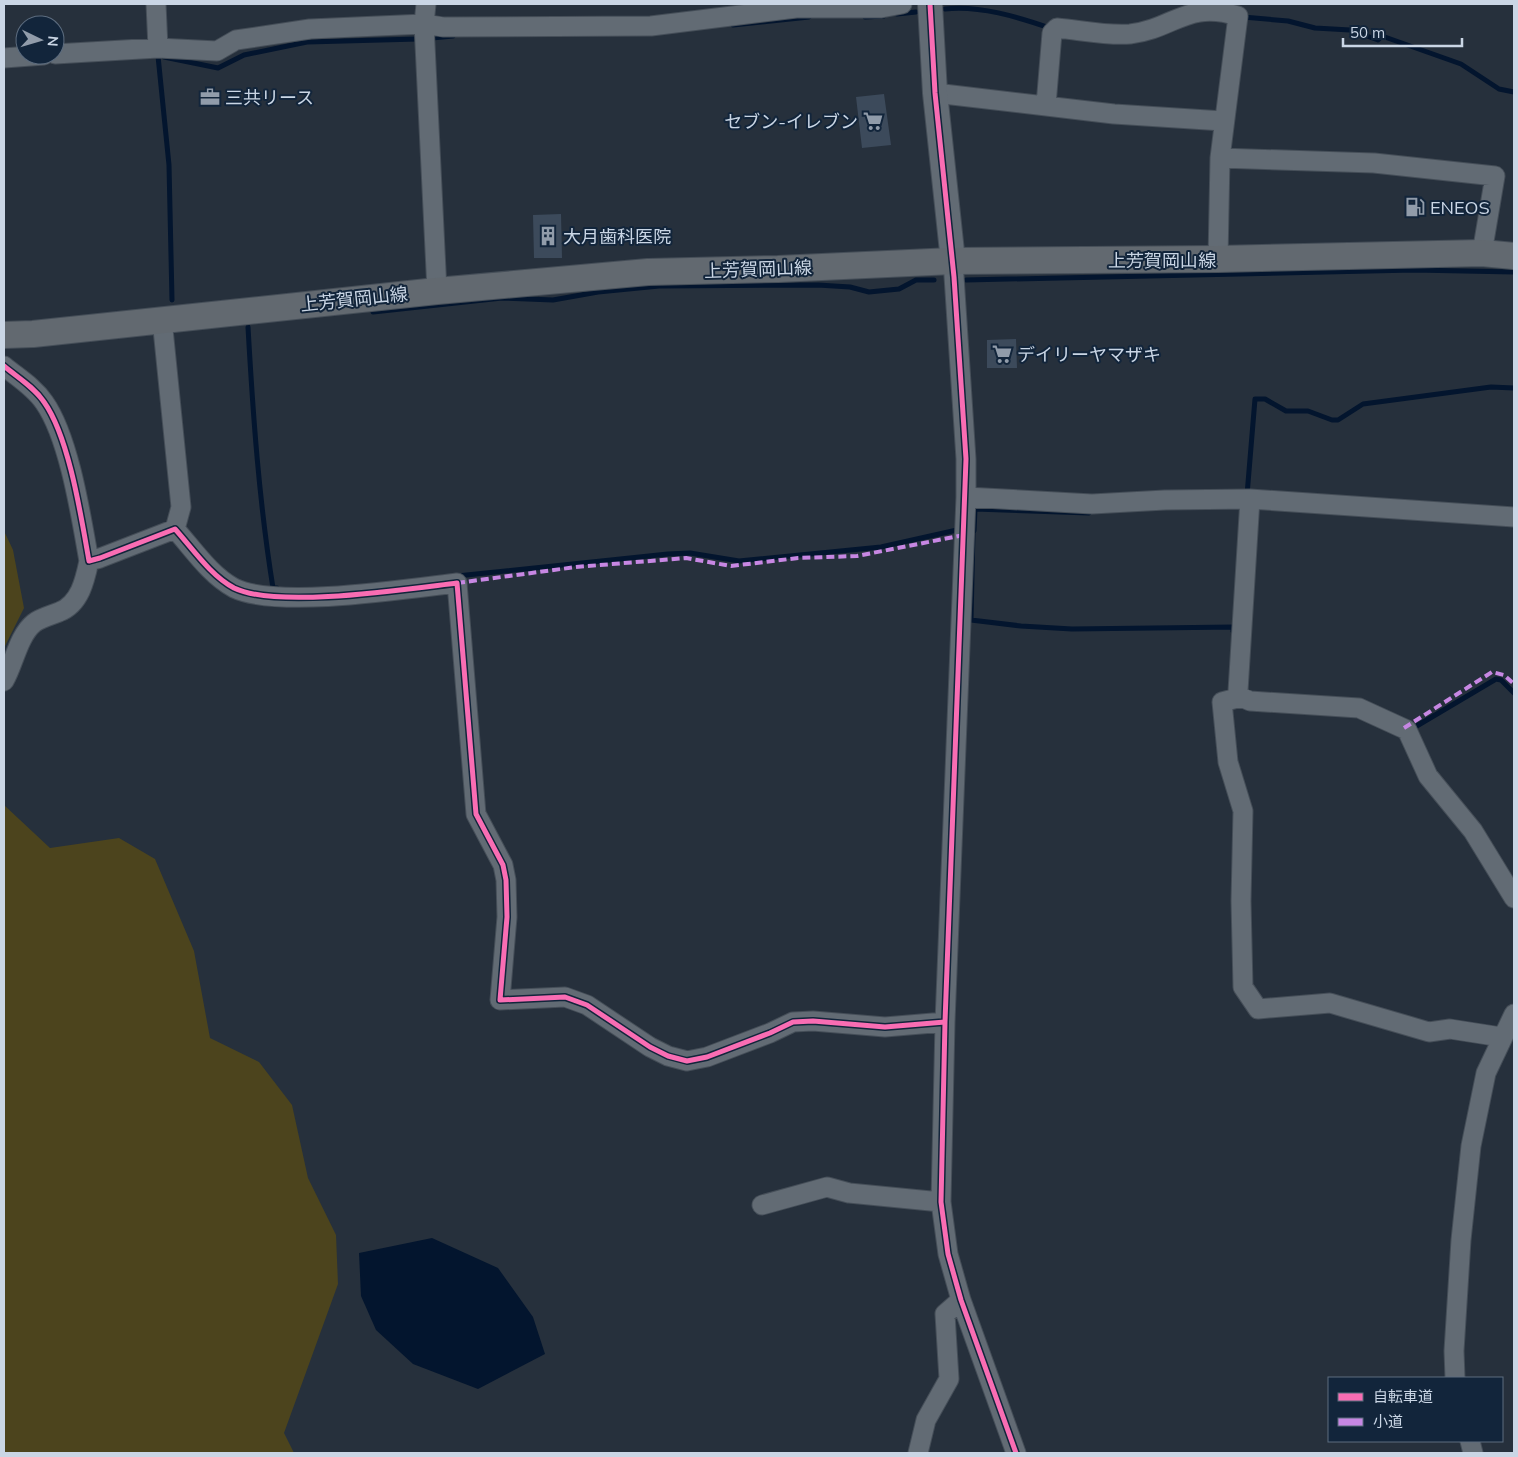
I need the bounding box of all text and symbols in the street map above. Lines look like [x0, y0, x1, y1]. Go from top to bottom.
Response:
north arrow [15, 15, 65, 65]
scale bar [1343, 15, 1462, 47]
text: 50 m [1350, 23, 1385, 42]
text: N [44, 35, 62, 47]
office icon: 三共リース [199, 86, 221, 108]
place label: 三共リース [225, 86, 314, 109]
place label: セブン-イレブン [724, 110, 858, 133]
supermarket icon: セブン-イレブン [862, 110, 884, 132]
fuel station icon: ENEOS [1404, 196, 1426, 218]
place label: ENEOS [1430, 196, 1490, 219]
building icon: 大月歯科医院 [537, 225, 559, 247]
place label: 大月歯科医院 [563, 225, 671, 248]
street label: 上芳賀岡山線 [1108, 249, 1216, 272]
street label: 上芳賀岡山線 [704, 256, 812, 282]
street label: 上芳賀岡山線 [299, 282, 409, 316]
supermarket icon: デイリーヤマザキ [991, 343, 1013, 365]
place label: デイリーヤマザキ [1017, 343, 1161, 366]
legend [1328, 1377, 1503, 1442]
text: 自転車道 [1373, 1387, 1433, 1406]
text: 小道 [1373, 1412, 1403, 1431]

